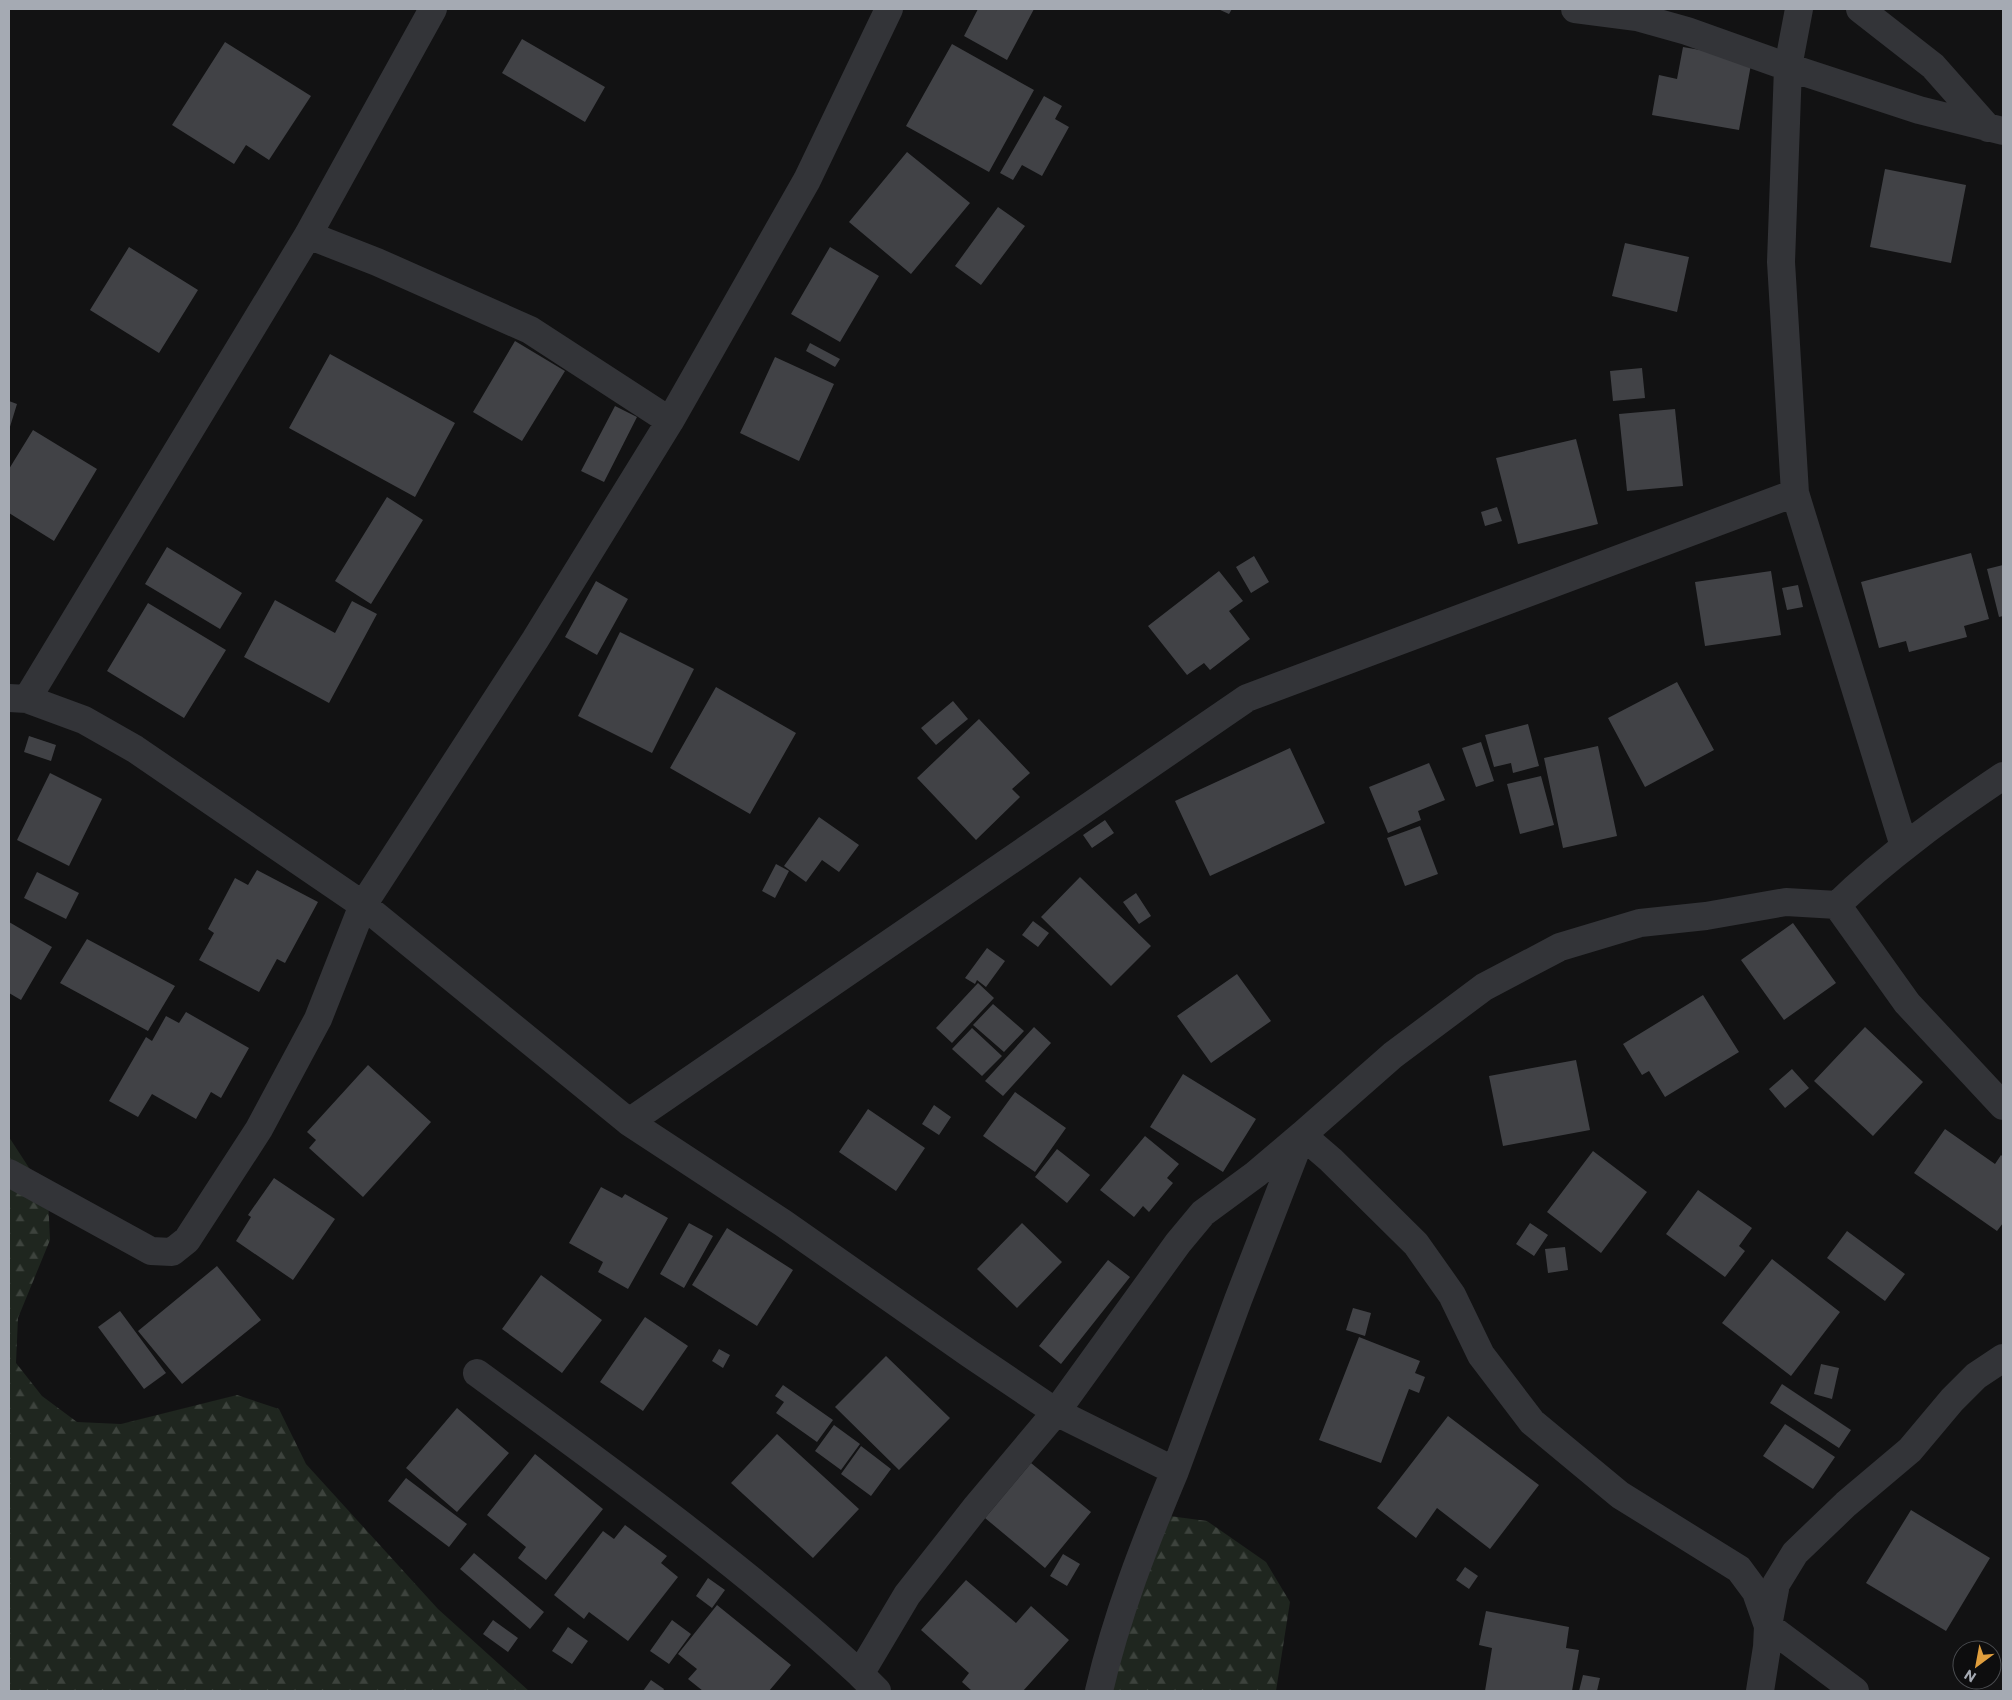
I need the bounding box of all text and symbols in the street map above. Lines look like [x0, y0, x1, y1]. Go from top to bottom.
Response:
north arrow [1952, 1640, 2002, 1690]
text: N [1961, 1666, 1979, 1686]

